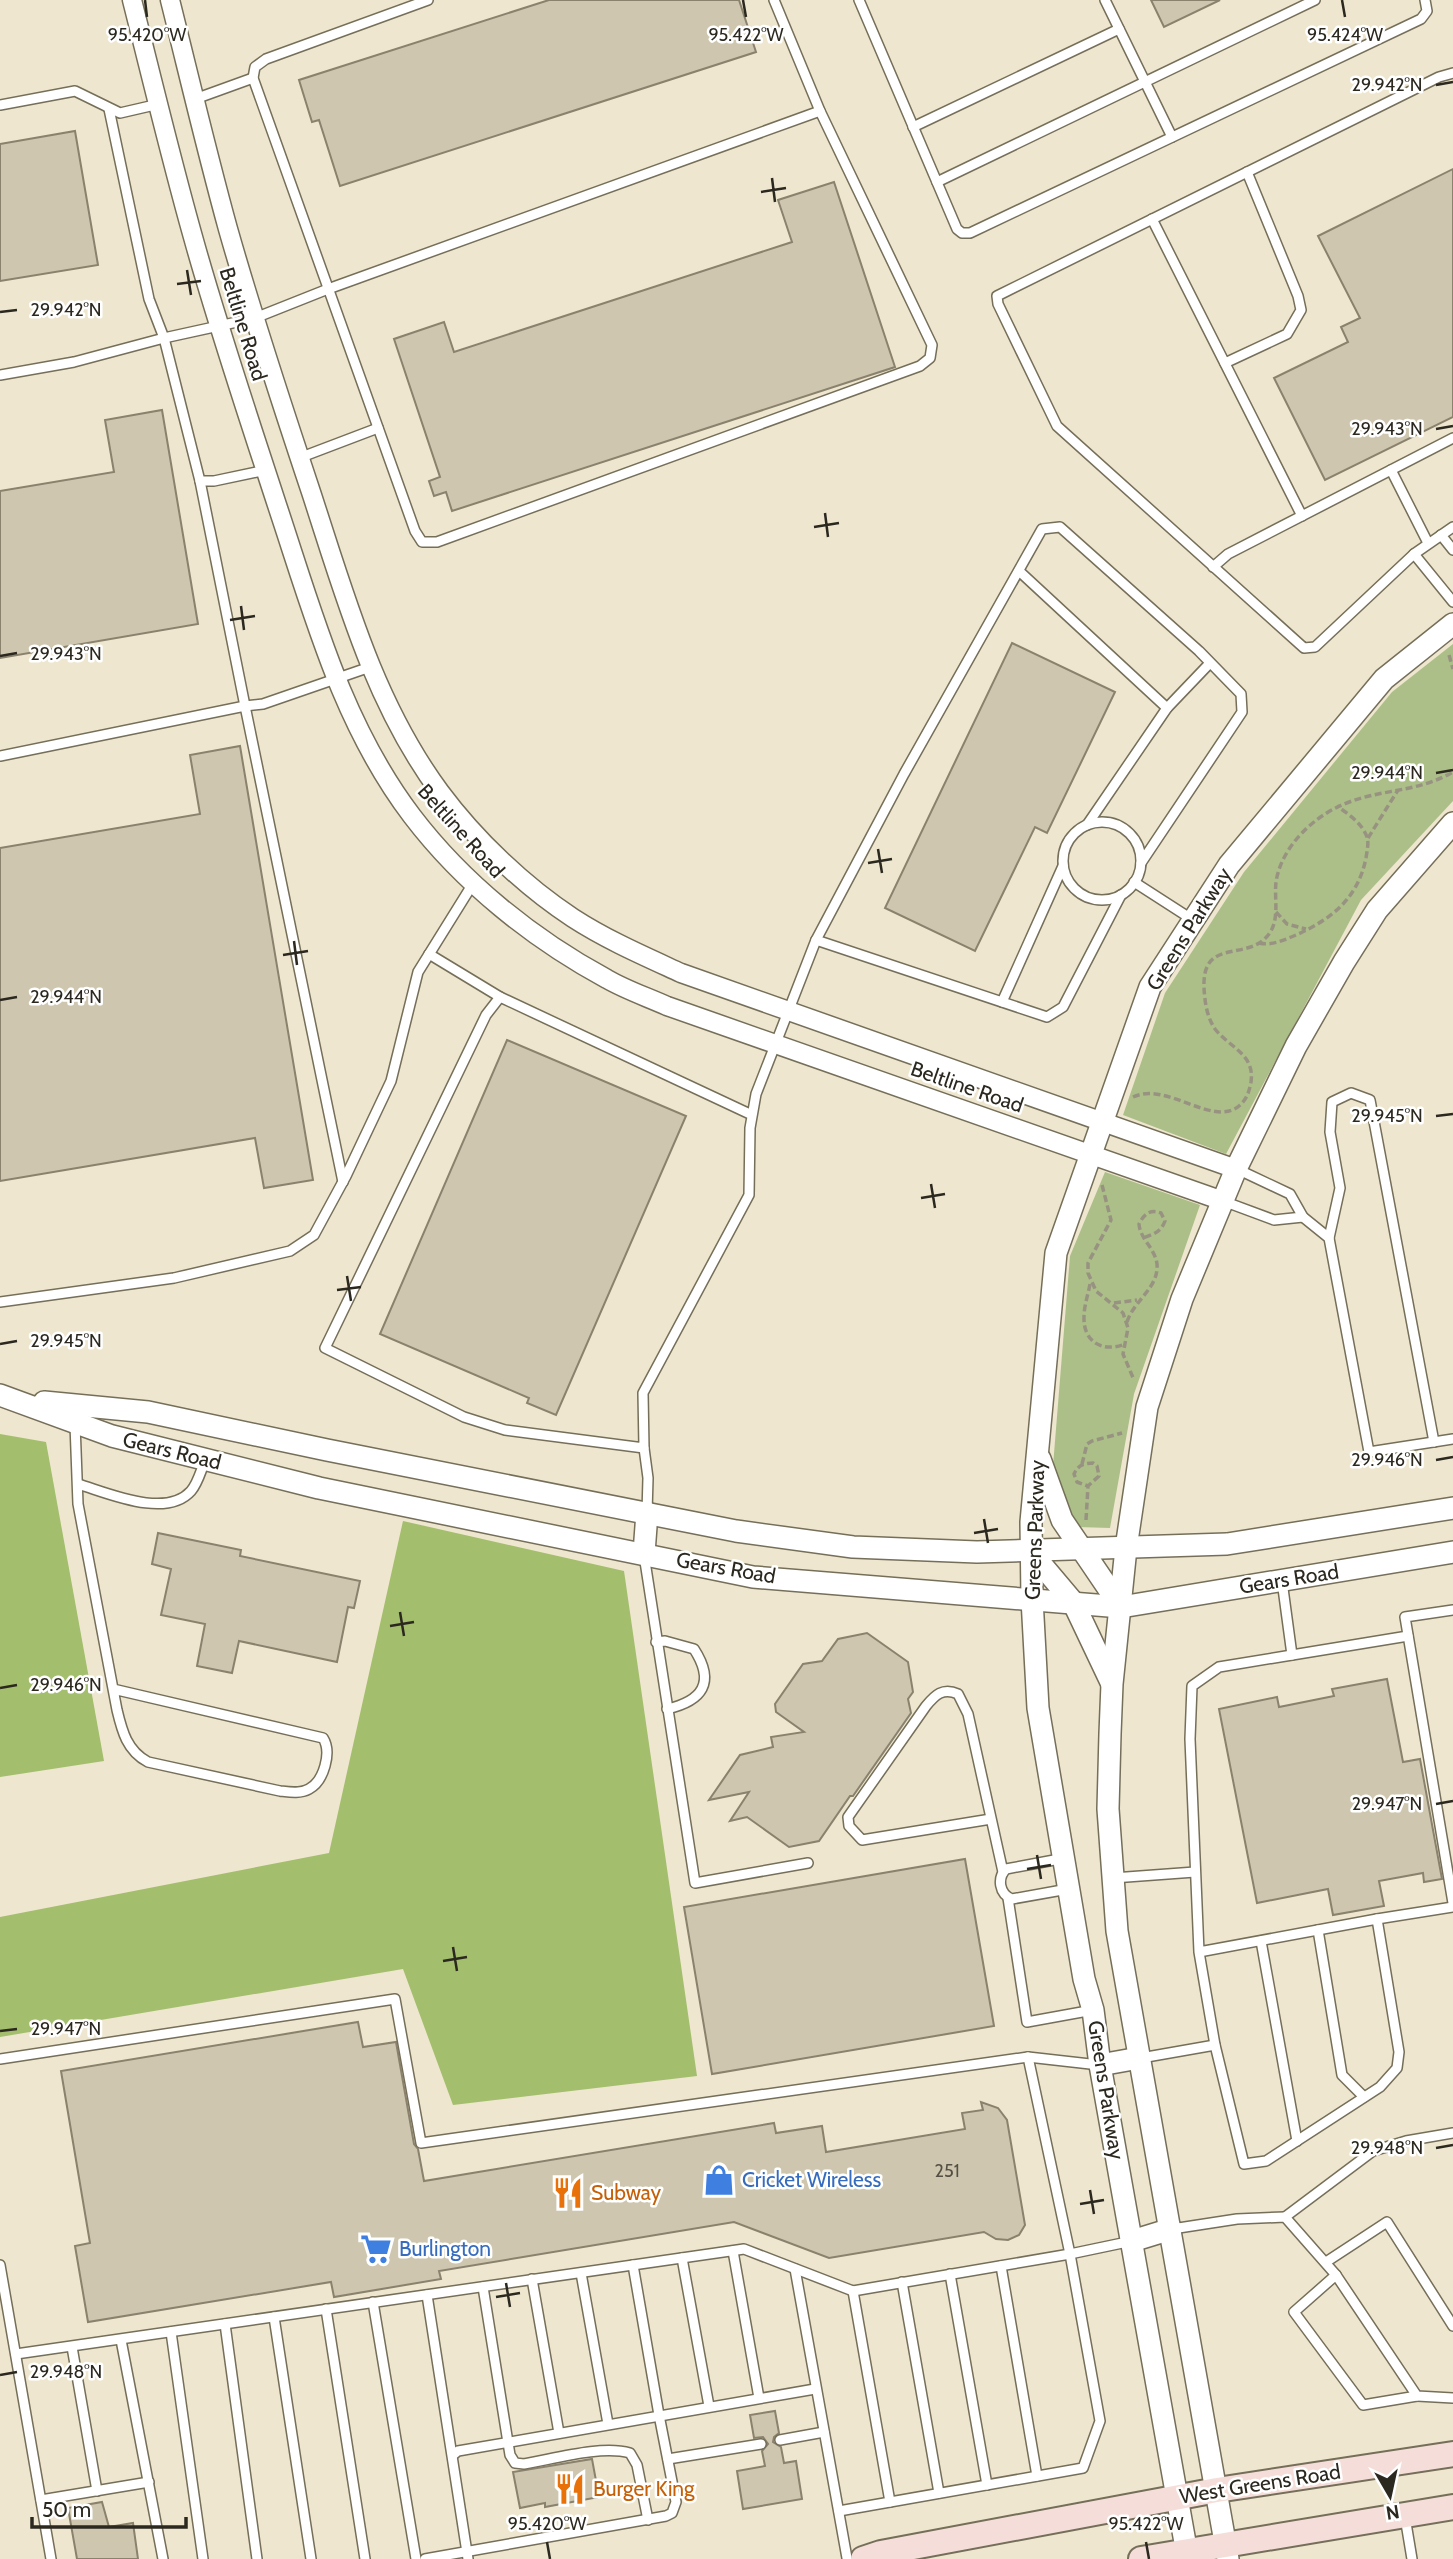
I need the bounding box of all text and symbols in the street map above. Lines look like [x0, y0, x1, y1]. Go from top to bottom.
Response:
text: 95.420°W [108, 24, 186, 46]
text: 95.422°W [708, 24, 784, 46]
text: 95.424°W [1307, 24, 1383, 46]
text: 29.942°N [1352, 74, 1422, 96]
street label: Beltline Road [214, 264, 273, 384]
text: 29.942°N [31, 299, 101, 321]
text: 29.943°N [1351, 418, 1423, 440]
text: 29.943°N [30, 643, 102, 665]
text: 29.944°N [1351, 762, 1423, 784]
street label: Beltline Road [413, 779, 510, 883]
street label: Greens Parkway [1141, 862, 1237, 995]
text: 29.944°N [30, 986, 102, 1008]
street label: Beltline Road [908, 1056, 1027, 1117]
text: 29.945°N [1351, 1105, 1423, 1127]
text: 29.945°N [30, 1330, 102, 1352]
street label: Gears Road [120, 1426, 224, 1475]
text: 29.946°N [1351, 1449, 1423, 1471]
street label: Greens Parkway [1020, 1459, 1049, 1601]
street label: Gears Road [674, 1546, 778, 1589]
street label: Gears Road [1237, 1558, 1340, 1599]
text: 29.946°N [30, 1674, 102, 1696]
text: 29.947°N [1352, 1793, 1422, 1815]
text: 29.947°N [31, 2018, 101, 2040]
street label: Greens Parkway [1083, 2019, 1130, 2162]
text: 29.948°N [1351, 2137, 1423, 2159]
house number: 251 [934, 2160, 960, 2182]
shop icon: Cricket Wireless [702, 2163, 736, 2197]
place label: Cricket Wireless [742, 2167, 882, 2192]
restaurant icon: Subway [551, 2176, 585, 2210]
place label: Subway [591, 2180, 661, 2205]
supermarket icon: Burlington [359, 2232, 393, 2266]
place label: Burlington [399, 2236, 491, 2261]
text: 29.948°N [30, 2361, 102, 2383]
street label: West Greens Road [1178, 2458, 1342, 2509]
north arrow [1355, 2461, 1425, 2531]
restaurant icon: Burger King [553, 2472, 587, 2506]
place label: Burger King [593, 2476, 695, 2501]
scale bar [32, 2486, 186, 2530]
text: 50 m [42, 2497, 91, 2522]
text: N [1384, 2500, 1401, 2525]
text: 95.420°W [508, 2513, 586, 2535]
text: 95.422°W [1108, 2513, 1184, 2535]

